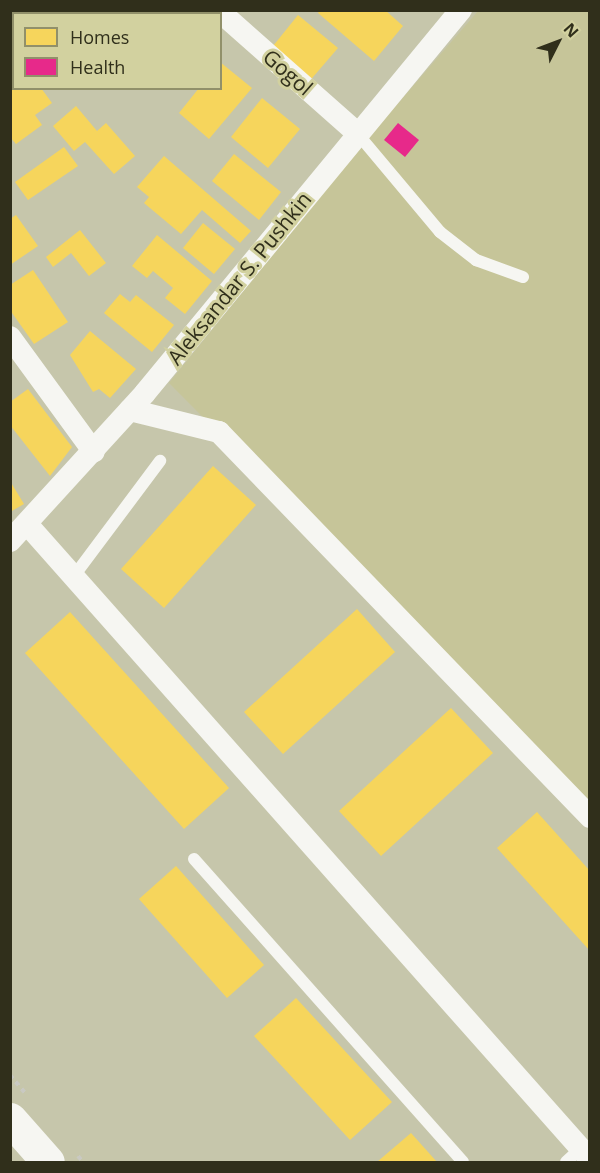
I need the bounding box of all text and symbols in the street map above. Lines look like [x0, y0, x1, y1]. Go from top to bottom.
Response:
legend [12, 12, 222, 90]
north arrow [528, 12, 588, 72]
text: N [559, 18, 584, 42]
text: Homes [70, 25, 129, 49]
street label: Gogol [258, 44, 318, 100]
text: Health [70, 55, 125, 79]
street label: Aleksandar S. Pushkin [162, 187, 316, 369]

